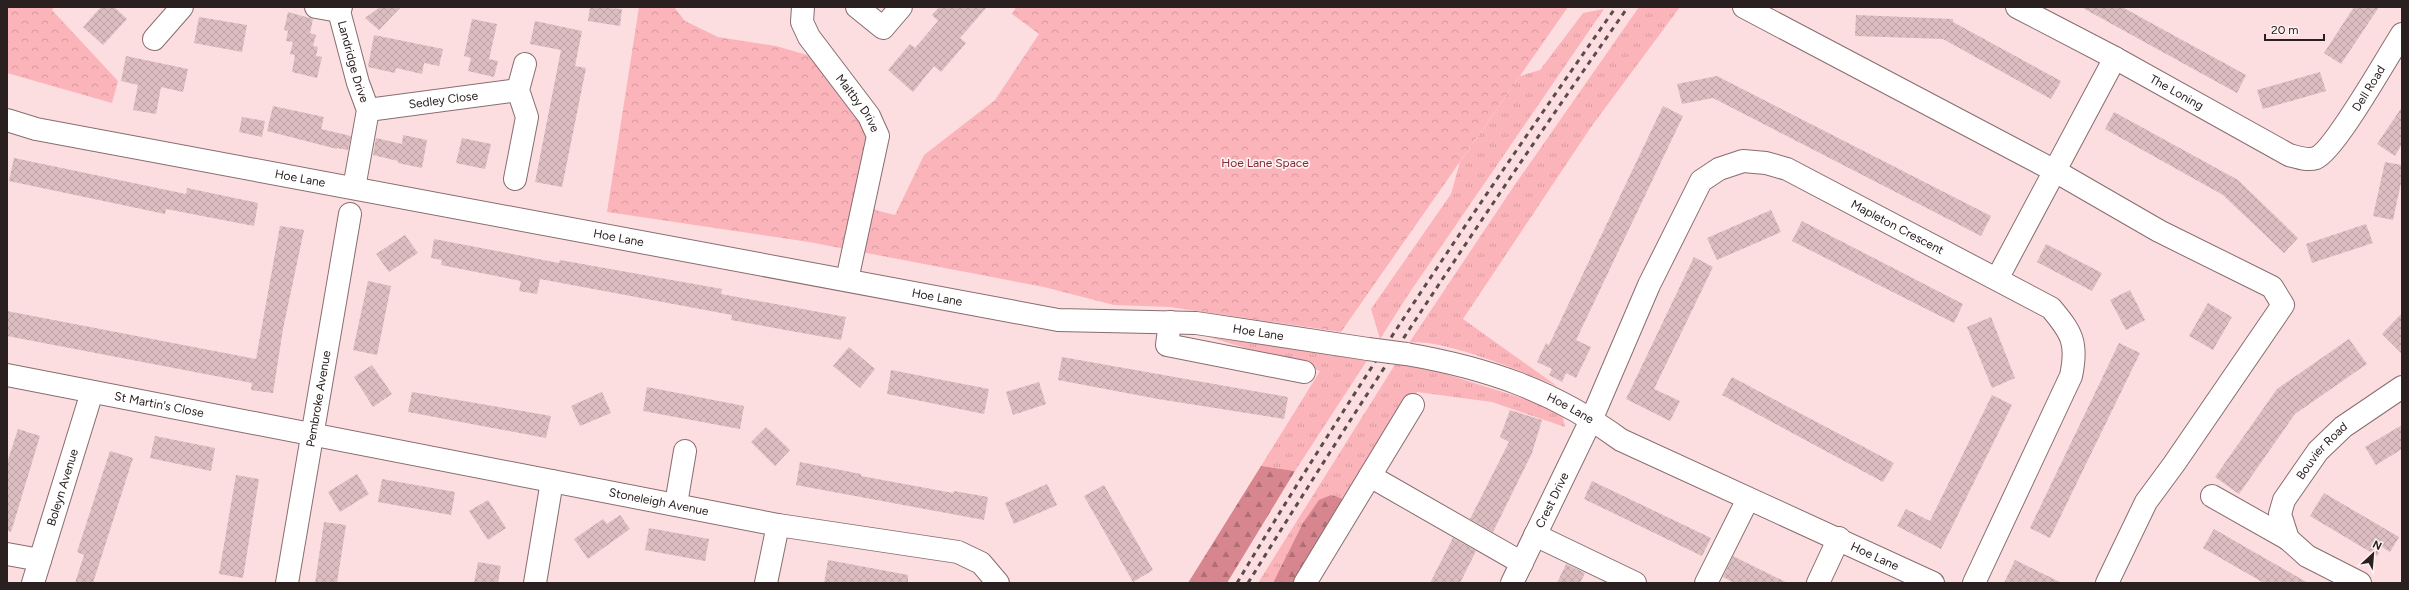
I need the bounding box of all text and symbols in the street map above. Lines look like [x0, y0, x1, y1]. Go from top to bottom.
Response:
scale bar [2265, 16, 2324, 42]
street label: Landridge Drive [335, 19, 372, 105]
text: 20 m [2271, 23, 2299, 37]
street label: Dell Road [2349, 63, 2388, 114]
street label: Maltby Drive [833, 72, 883, 135]
street label: The Loning [2147, 72, 2206, 113]
street label: Sedley Close [408, 88, 479, 112]
park label: Hoe Lane Space [1221, 156, 1309, 170]
street label: Hoe Lane [274, 167, 327, 190]
street label: Mapleton Crescent [1849, 197, 1947, 258]
street label: Hoe Lane [592, 226, 645, 250]
street label: Hoe Lane [911, 286, 964, 309]
street label: Hoe Lane [1232, 322, 1285, 343]
street label: Pembroke Avenue [303, 349, 334, 448]
street label: St Martin's Close [113, 389, 205, 420]
street label: Hoe Lane [1545, 390, 1597, 427]
street label: Bouvier Road [2293, 419, 2350, 482]
street label: Boleyn Avenue [44, 447, 81, 528]
street label: Crest Drive [1533, 470, 1572, 530]
street label: Stoneleigh Avenue [608, 485, 710, 518]
north arrow [2353, 534, 2393, 574]
text: N [2370, 538, 2384, 553]
street label: Hoe Lane [1849, 539, 1901, 574]

